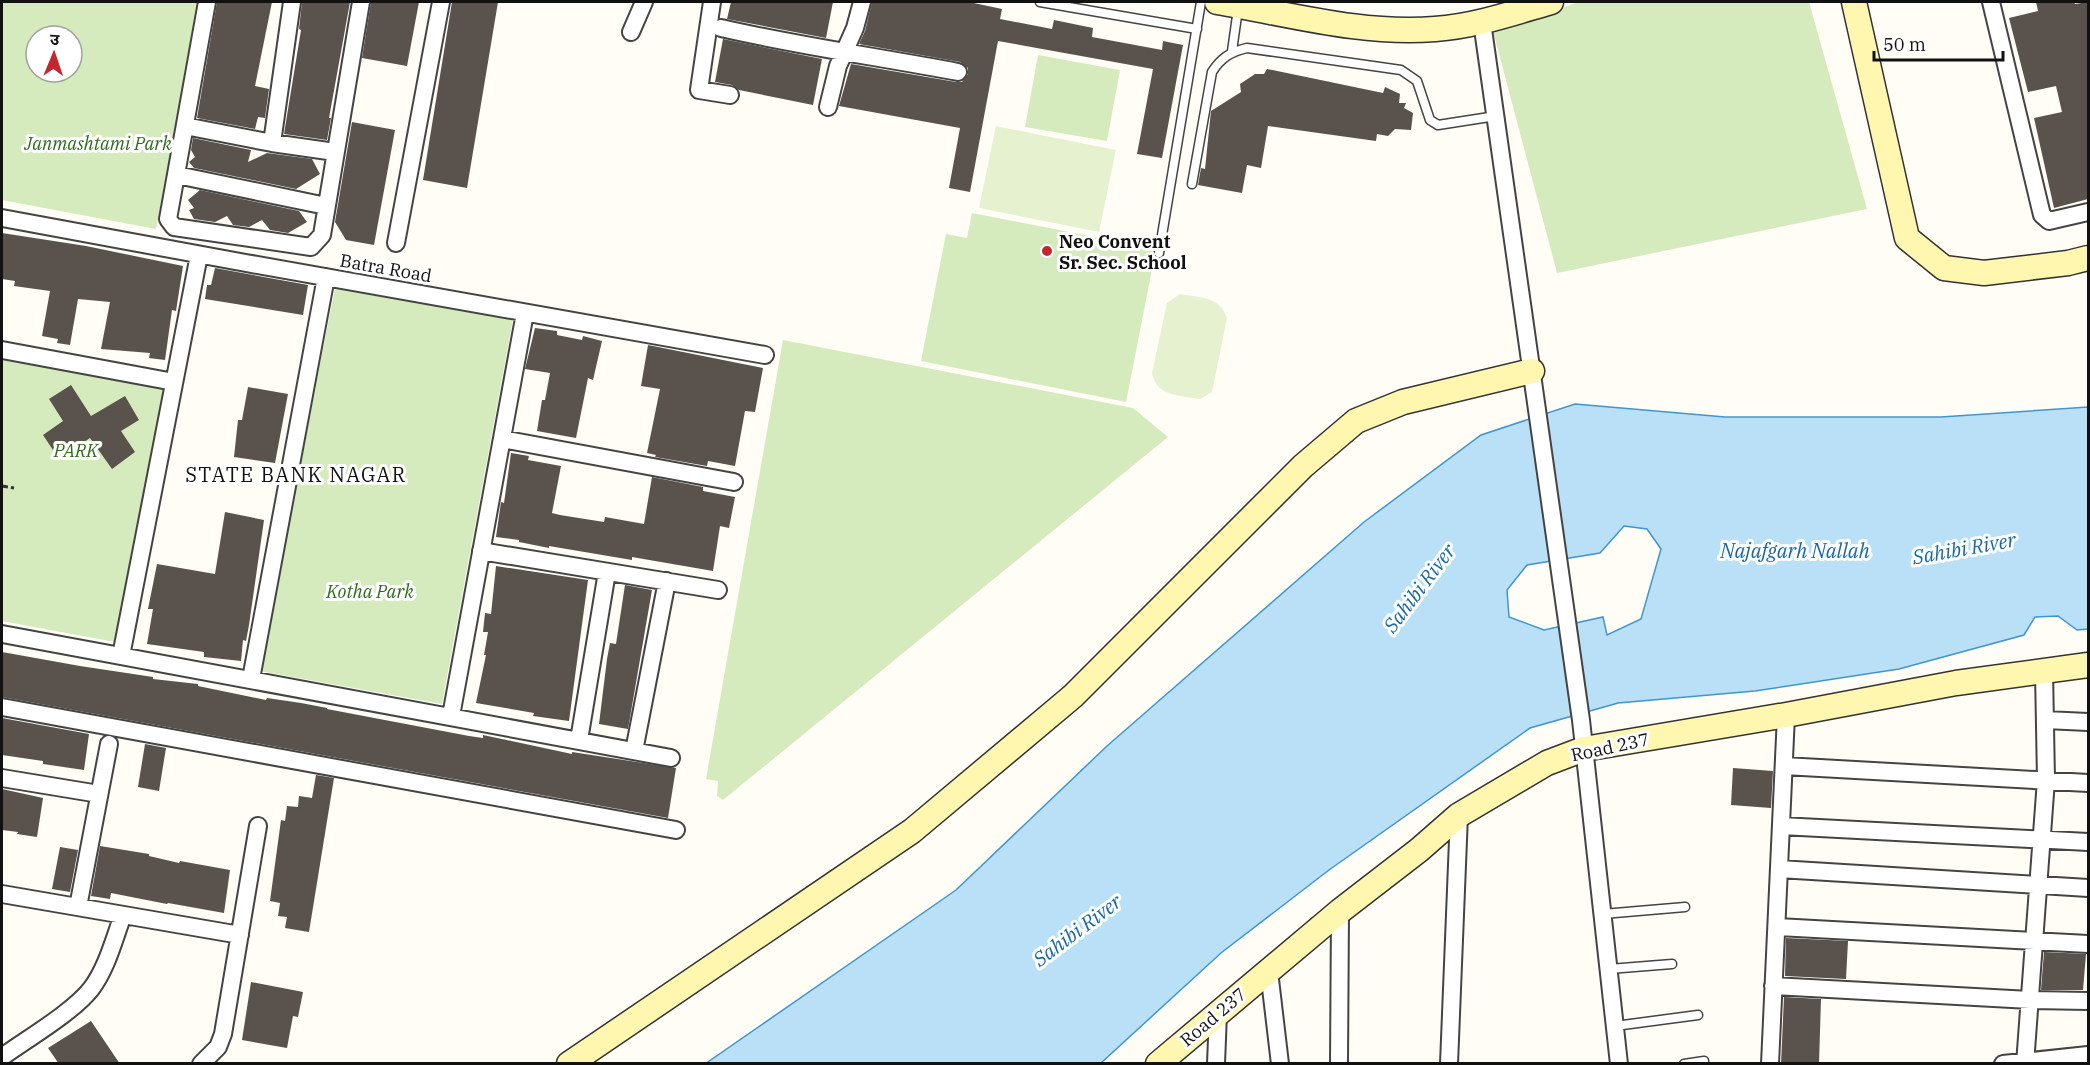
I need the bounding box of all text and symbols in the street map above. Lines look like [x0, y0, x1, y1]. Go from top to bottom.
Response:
north arrow [24, 24, 84, 84]
scale bar [1874, 24, 2003, 62]
text: उ [49, 29, 60, 49]
text: 50 m [1883, 33, 1926, 56]
park label: Janmashtami Park [23, 132, 172, 155]
place label: Neo Convent Sr. Sec. School [1059, 230, 1187, 274]
marker: Neo Convent Sr. Sec. School [1040, 244, 1054, 258]
street label: Batra Road [338, 249, 434, 287]
park label: PARK [53, 439, 99, 462]
district label: STATE BANK NAGAR [185, 461, 407, 488]
water label: Sahibi River [1909, 525, 2019, 571]
water label: Sahibi River [1376, 537, 1462, 639]
water label: Najafgarh Nallah [1719, 537, 1870, 564]
park label: Kotha Park [325, 580, 414, 603]
street label: Road 237 [1569, 727, 1651, 767]
water label: Sahibi River [1026, 887, 1128, 973]
street label: Road 237 [1175, 983, 1251, 1051]

